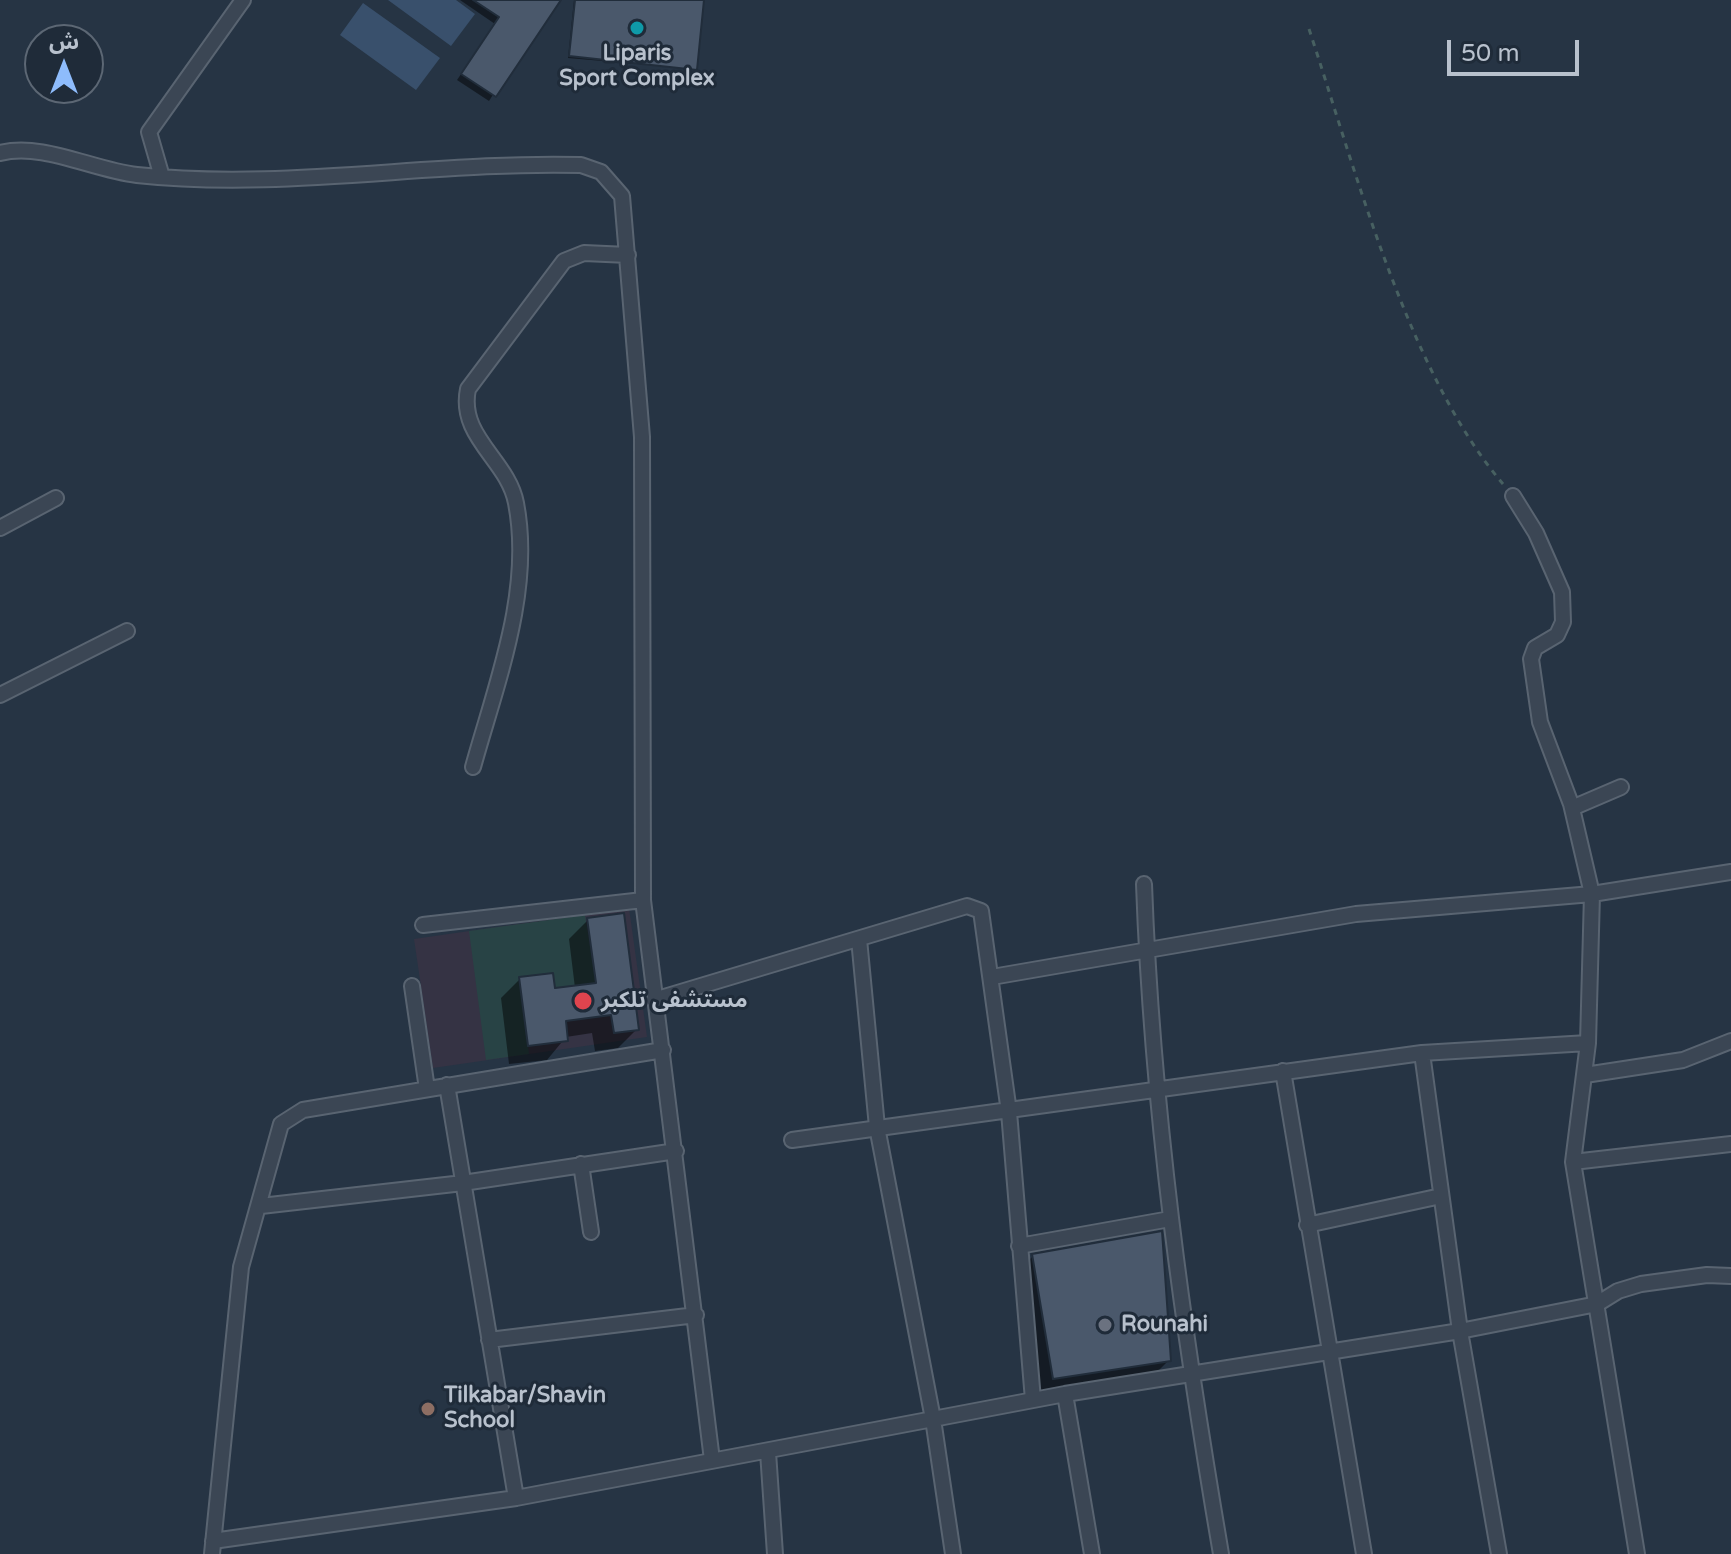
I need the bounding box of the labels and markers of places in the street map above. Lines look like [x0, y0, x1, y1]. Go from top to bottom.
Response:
marker: Liparis Sport Complex [628, 19, 646, 37]
place label: Liparis Sport Complex [559, 41, 715, 92]
place label: مستشفى تلكبر [601, 988, 748, 1014]
marker: مستشفى تلكبر [572, 990, 594, 1012]
place label: Rounahi [1121, 1312, 1208, 1338]
marker: Rounahi [1096, 1316, 1114, 1334]
place label: Tilkabar/Shavin School [444, 1383, 606, 1434]
marker: Tilkabar/Shavin School [419, 1400, 437, 1418]

